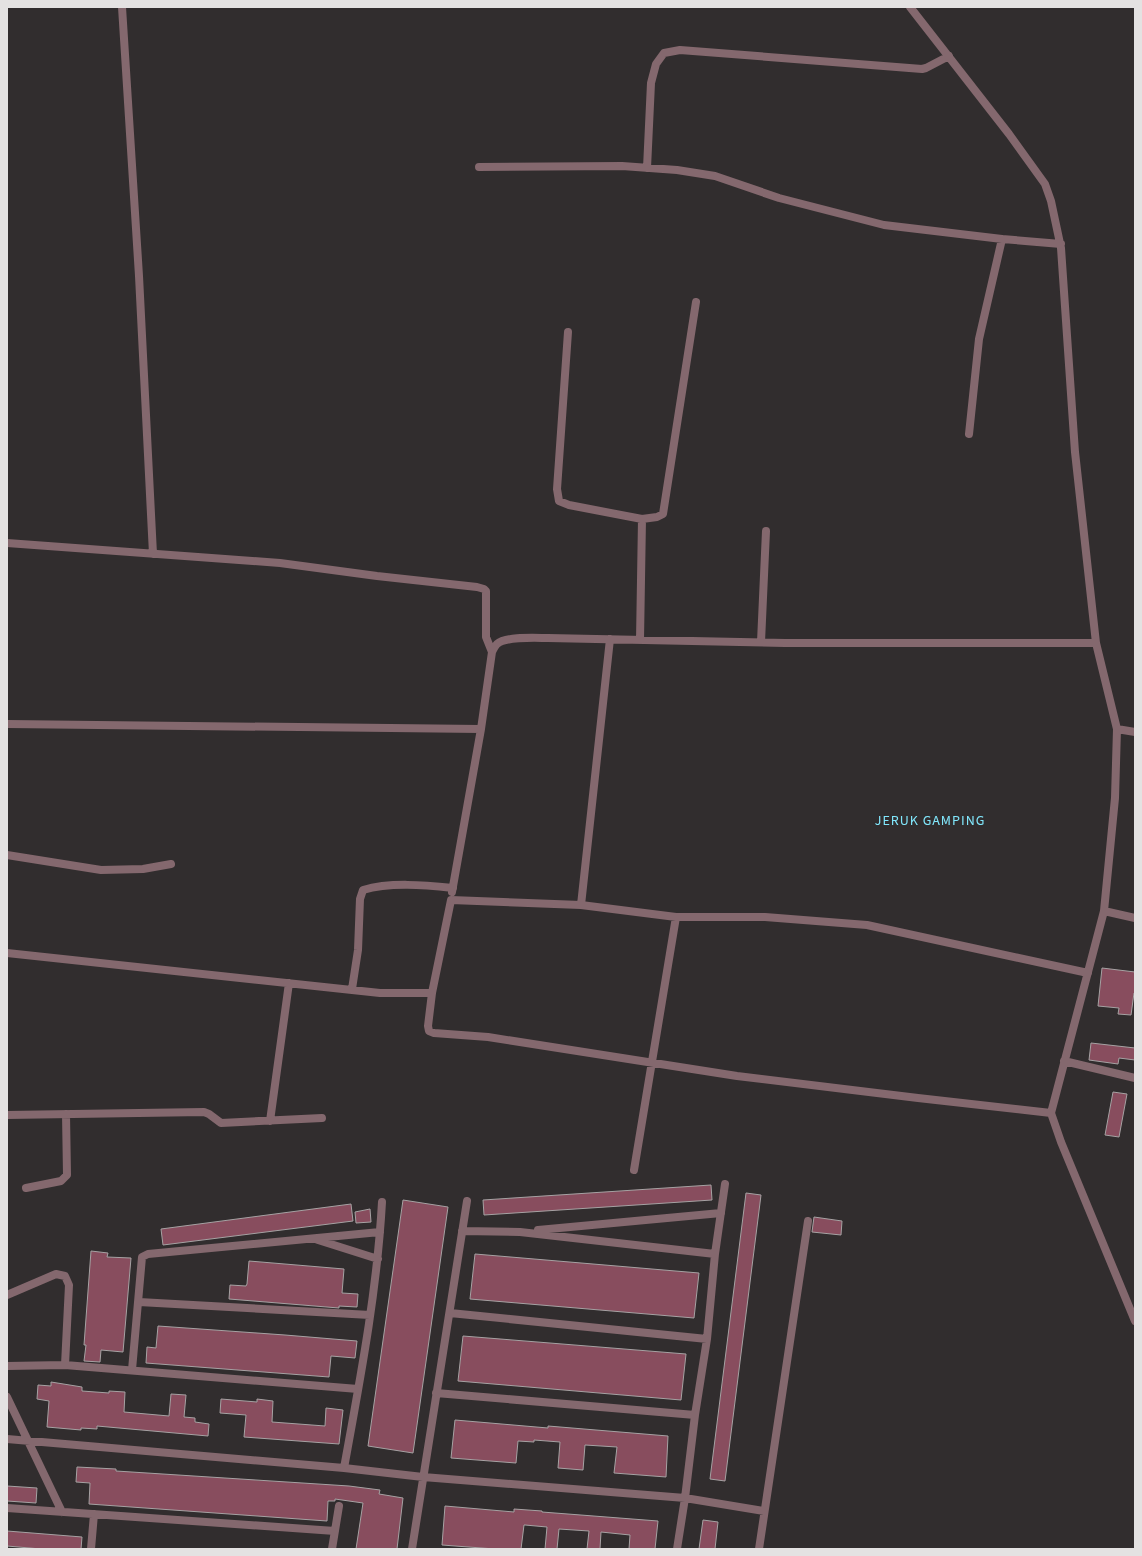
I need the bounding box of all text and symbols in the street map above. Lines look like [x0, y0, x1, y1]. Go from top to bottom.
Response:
district label: JERUK GAMPING [875, 811, 985, 831]

